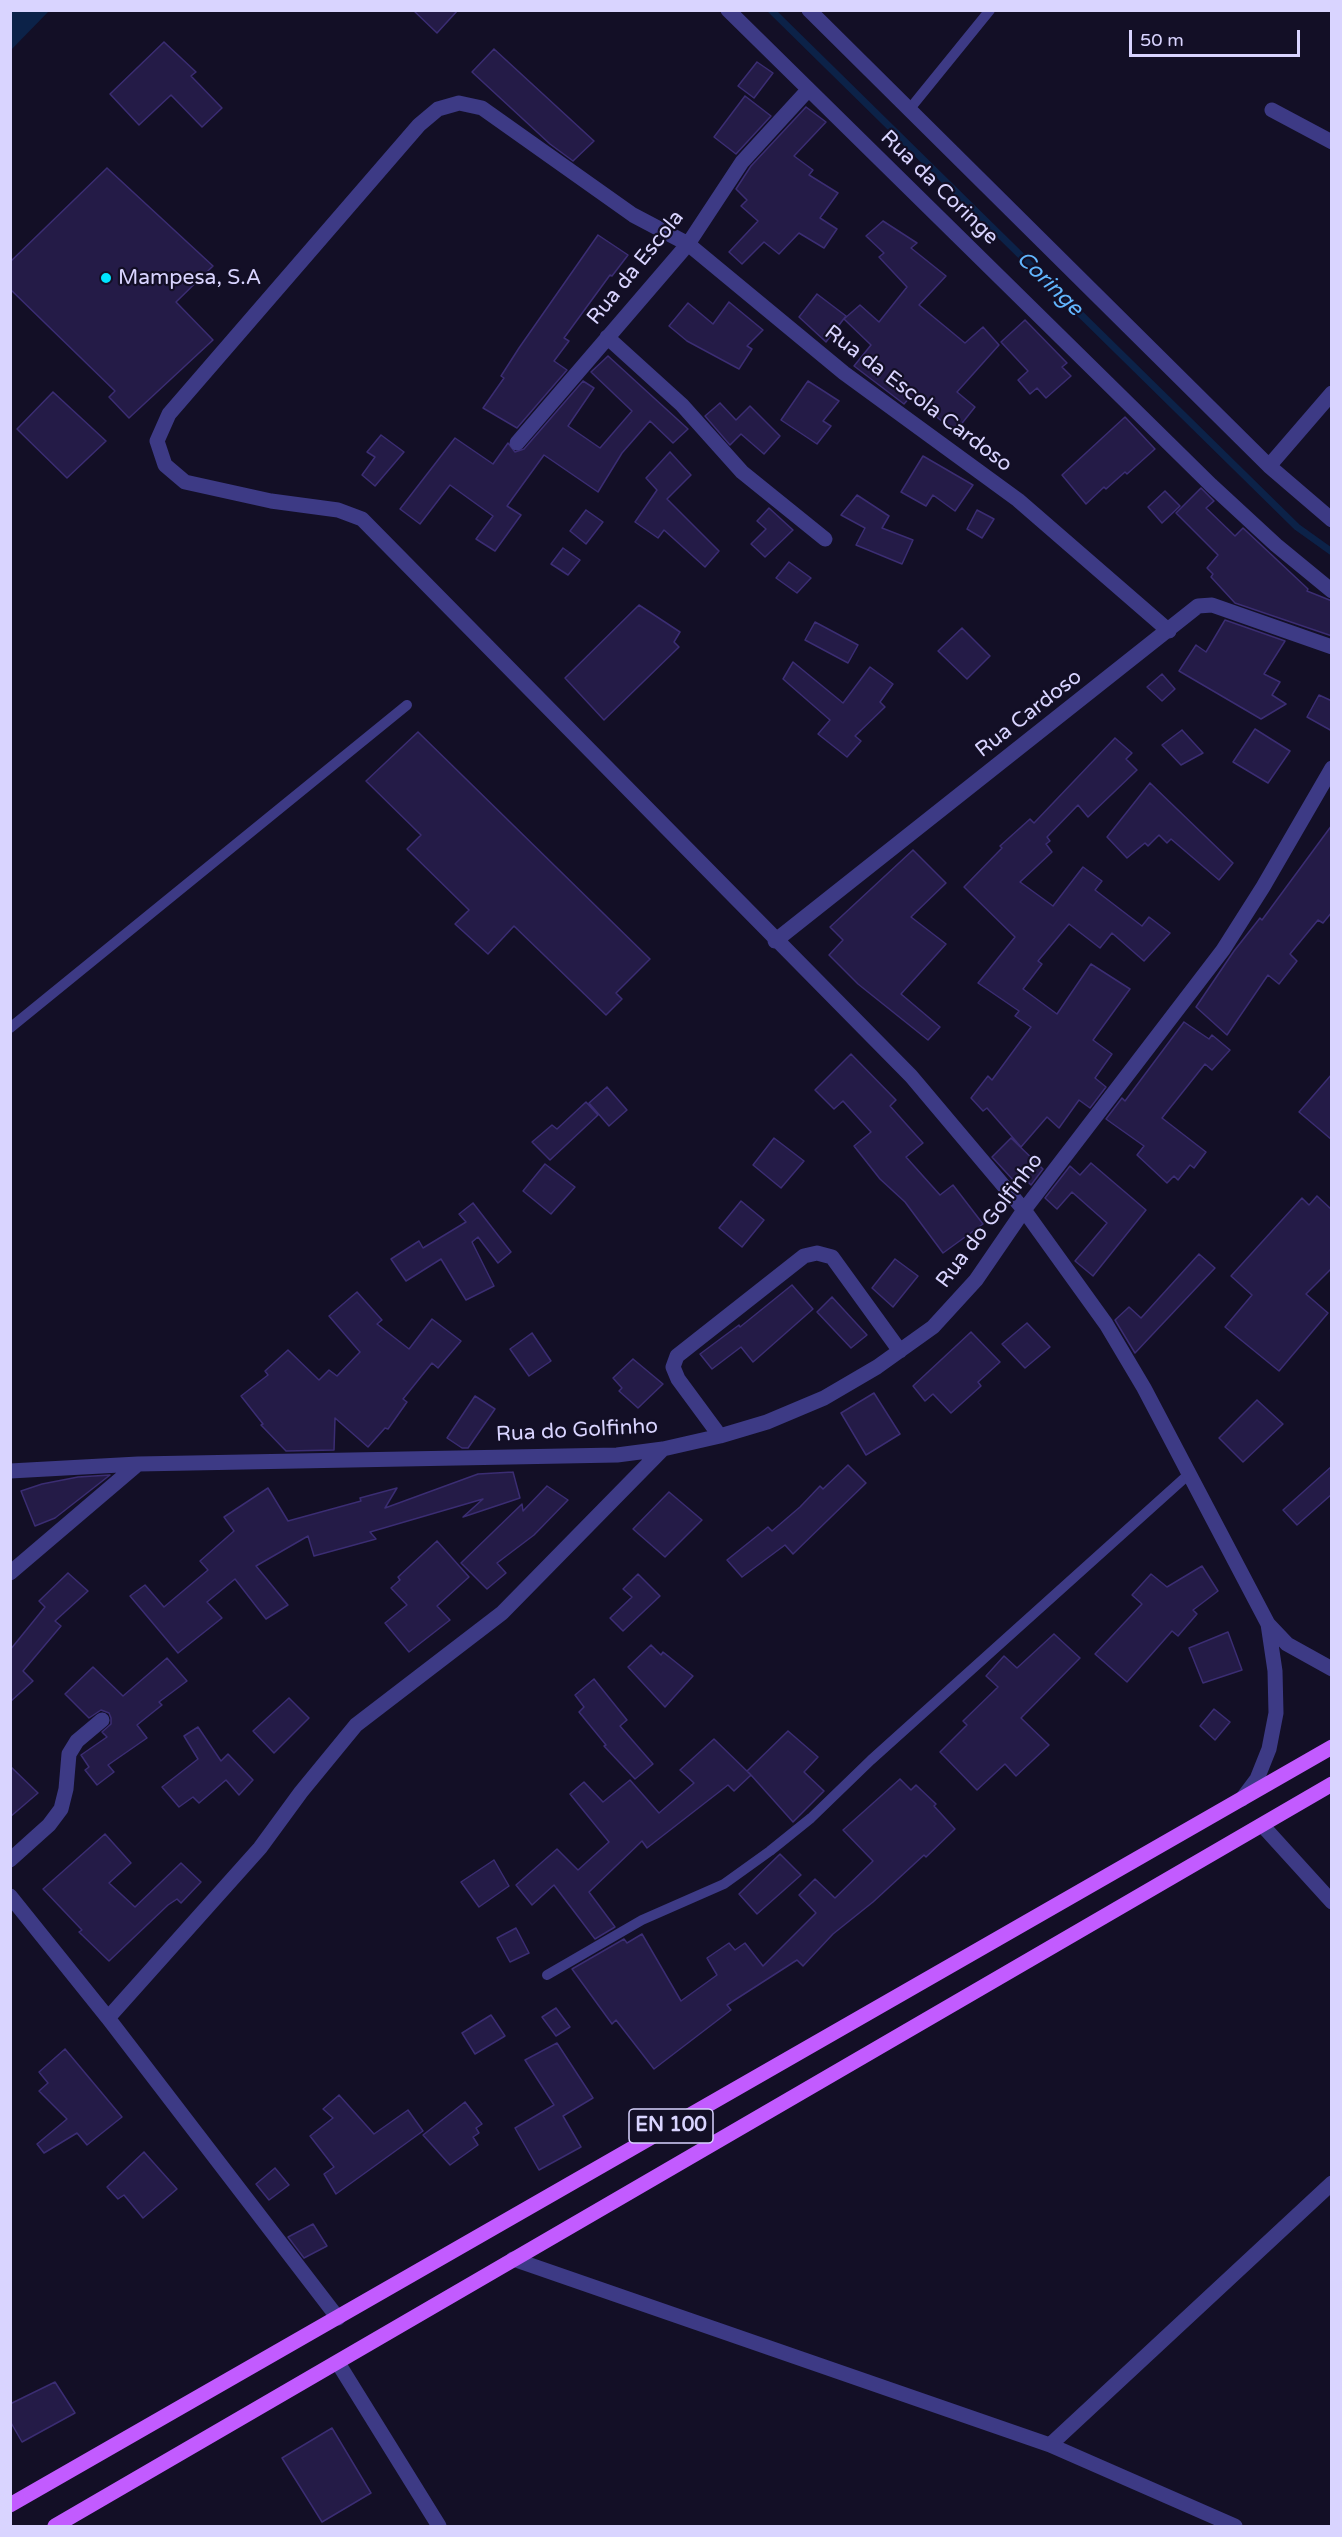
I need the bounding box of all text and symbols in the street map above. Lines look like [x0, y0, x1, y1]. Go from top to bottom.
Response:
scale bar [1132, 18, 1303, 56]
text: 50 m [1140, 29, 1184, 51]
street label: Rua da Coringe [875, 126, 1003, 250]
street label: Rua da Escola [582, 206, 690, 330]
water label: Coringe [1010, 246, 1088, 322]
place label: Mampesa, S.A [118, 265, 261, 291]
marker: Mampesa, S.A [99, 271, 113, 285]
street label: Rua da Escola Cardoso [819, 320, 1017, 478]
street label: Rua Cardoso [971, 665, 1087, 763]
street label: Rua do Golfinho [931, 1149, 1049, 1293]
street label: Rua do Golfinho [495, 1414, 659, 1448]
road number: EN 100 [629, 2109, 713, 2143]

